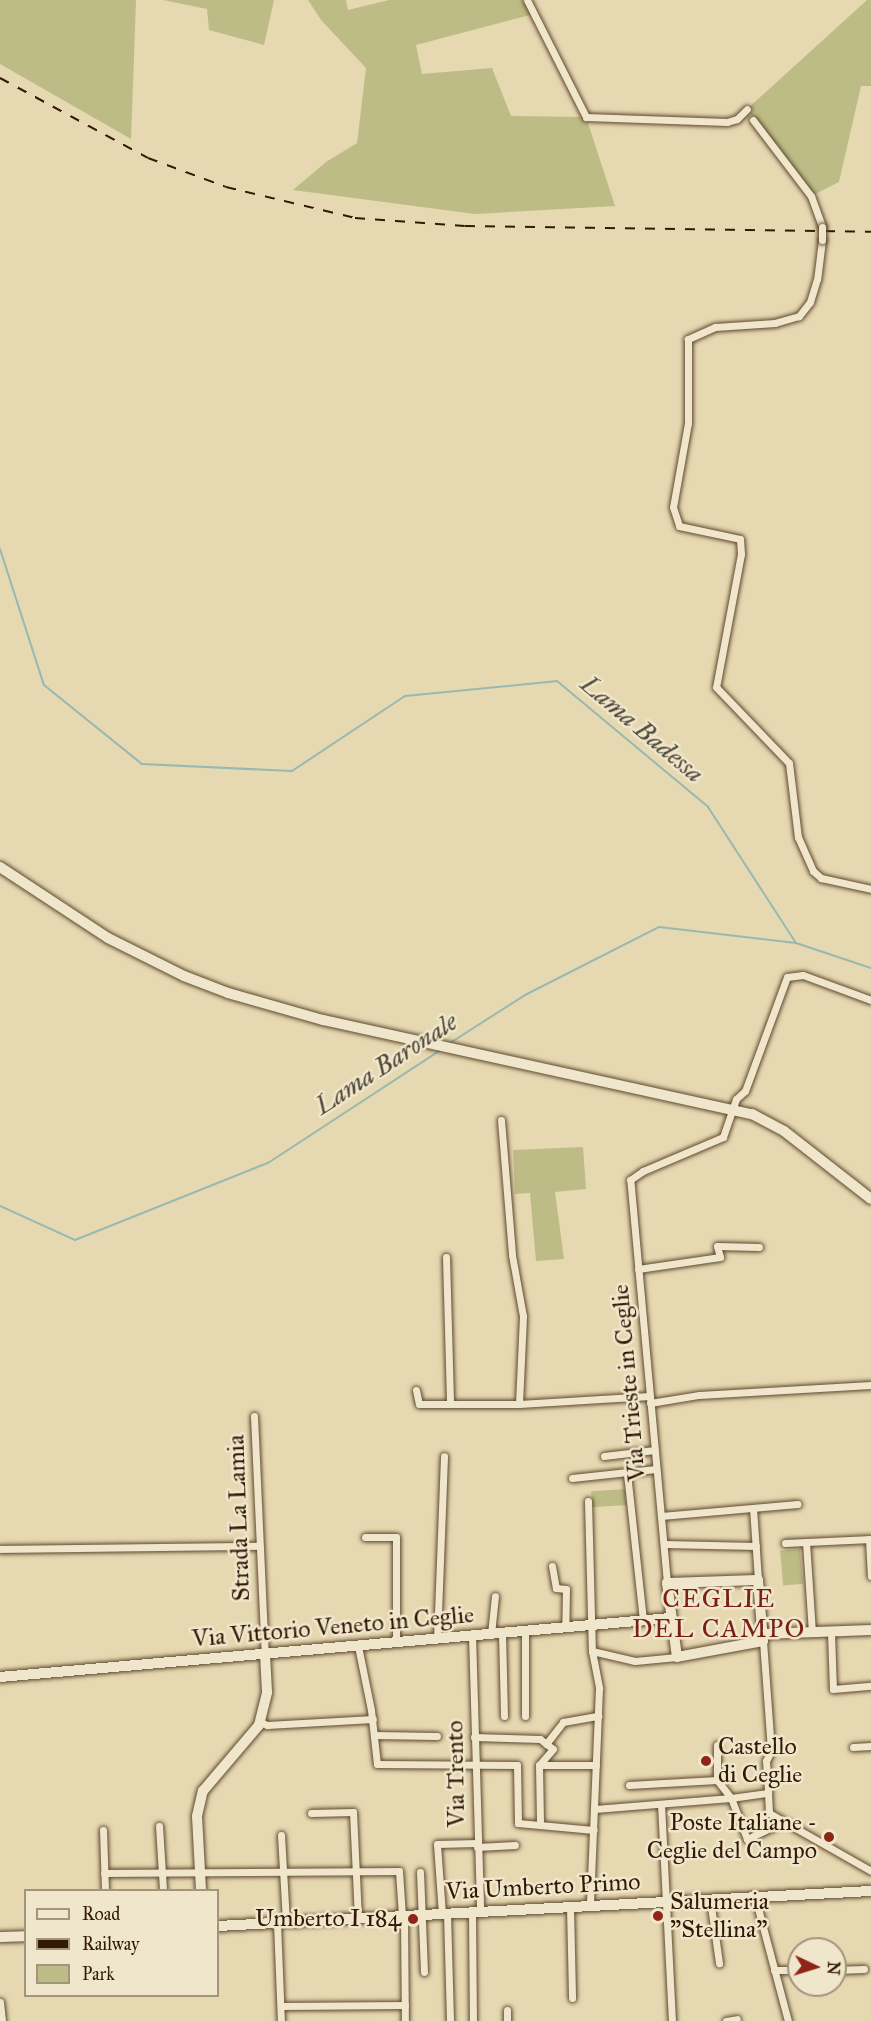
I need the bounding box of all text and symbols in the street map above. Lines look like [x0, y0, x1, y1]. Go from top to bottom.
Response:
water label: Lama Badessa [574, 669, 710, 789]
water label: Lama Baronale [309, 1006, 463, 1122]
street label: Via Trieste in Ceglie [606, 1283, 652, 1483]
street label: Strada La Lamia [222, 1434, 256, 1602]
district label: CEGLIE DEL CAMPO [632, 1583, 806, 1644]
street label: Via Vittorio Veneto in Ceglie [191, 1600, 475, 1654]
street label: Via Trento [441, 1720, 471, 1828]
place label: Castello di Ceglie [718, 1733, 802, 1789]
marker: Castello di Ceglie [699, 1754, 713, 1768]
place label: Poste Italiane - Ceglie del Campo [647, 1809, 817, 1865]
marker: Poste Italiane - Ceglie del Campo [822, 1830, 836, 1844]
street label: Via Umberto Primo [445, 1868, 641, 1906]
place label: Salumeria "Stellina" [670, 1888, 769, 1944]
legend [24, 1889, 219, 1997]
text: Road [82, 1903, 120, 1925]
place label: Umberto I 184 [255, 1905, 401, 1933]
marker: Salumeria "Stellina" [651, 1909, 665, 1923]
marker: Umberto I 184 [406, 1912, 420, 1926]
text: Railway [82, 1933, 139, 1955]
north arrow [787, 1937, 847, 1997]
text: N [824, 1961, 843, 1976]
text: Park [82, 1963, 115, 1985]

